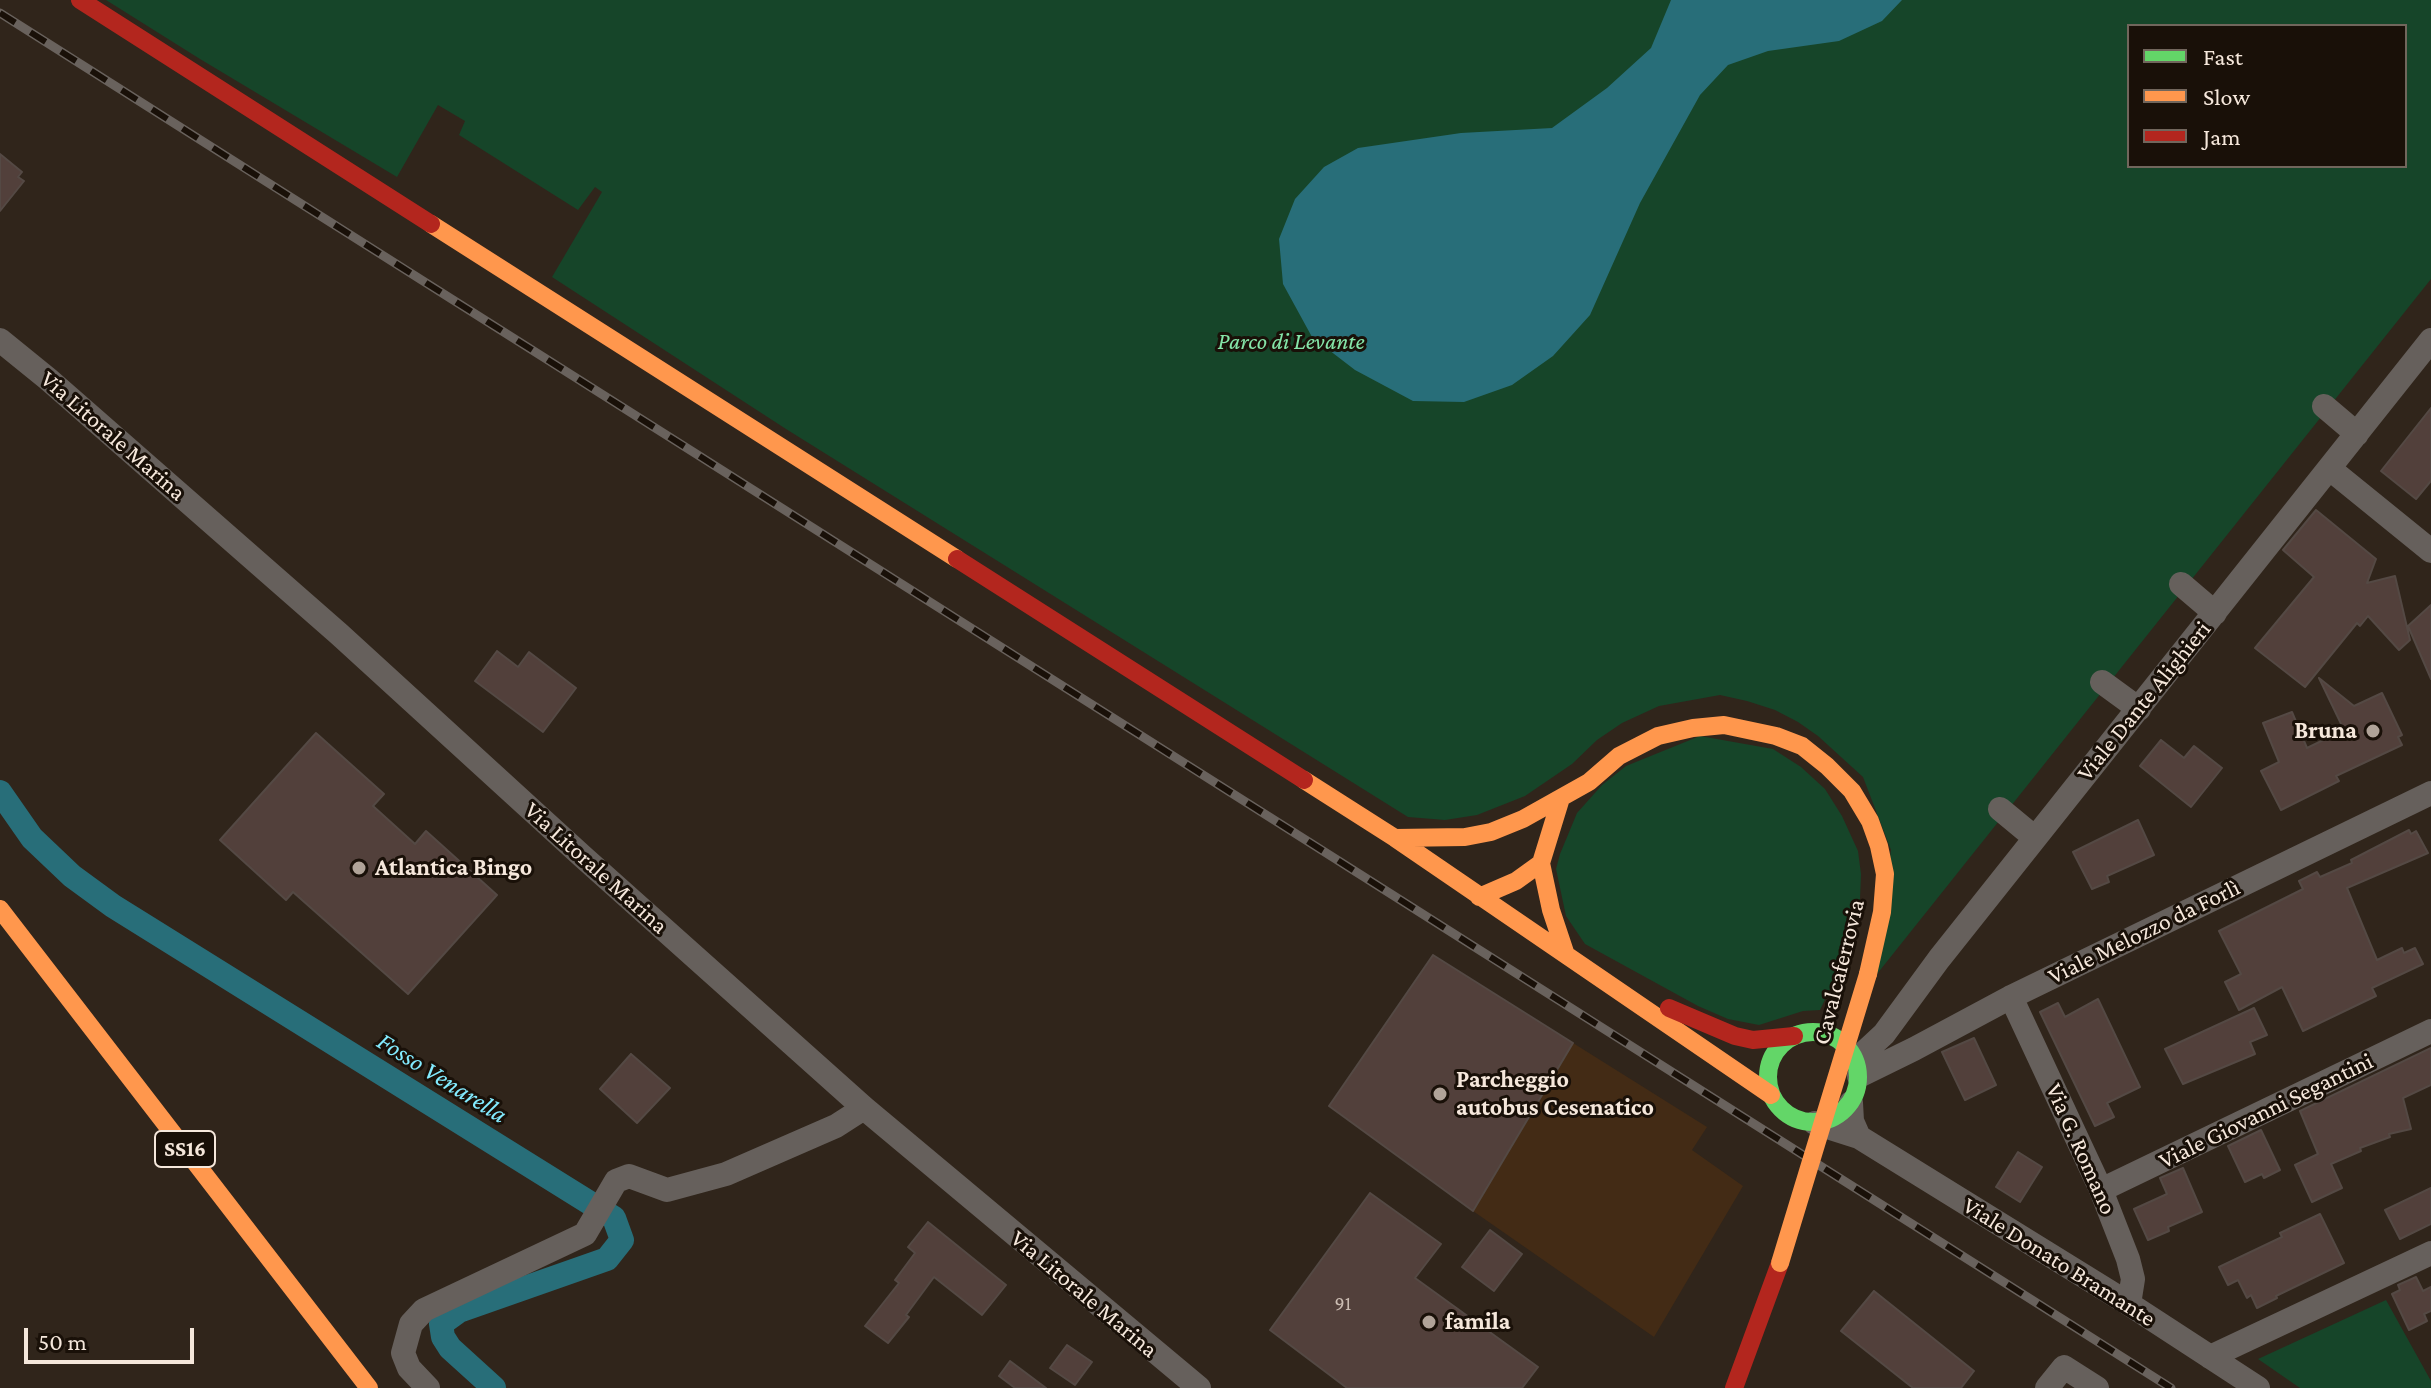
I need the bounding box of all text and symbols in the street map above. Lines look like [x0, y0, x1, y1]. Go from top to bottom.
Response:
legend [2127, 24, 2407, 168]
text: Fast [2203, 43, 2243, 70]
text: Slow [2203, 83, 2250, 110]
text: Jam [2203, 123, 2241, 150]
park label: Parco di Levante [1217, 328, 1365, 356]
street label: Via Litorale Marina [34, 365, 192, 507]
street label: Viale Dante Alighieri [2071, 615, 2217, 787]
place label: Bruna [2294, 717, 2357, 745]
marker: Bruna [2364, 722, 2382, 740]
street label: Via Litorale Marina [518, 796, 674, 940]
place label: Atlantica Bingo [375, 854, 532, 882]
marker: Atlantica Bingo [350, 859, 368, 877]
street label: Viale Melozzo da Forlì [2043, 873, 2245, 991]
street label: Cavalcaferrovia [1807, 896, 1871, 1048]
water label: Fosso Venarella [371, 1026, 513, 1130]
street label: Viale Giovanni Segantini [2154, 1047, 2378, 1175]
place label: Parcheggio autobus Cesenatico [1456, 1066, 1654, 1122]
street label: Via G. Romano [2039, 1079, 2123, 1219]
marker: Parcheggio autobus Cesenatico [1431, 1085, 1449, 1103]
road number: SS16 [155, 1131, 215, 1167]
street label: Viale Donato Bramante [1957, 1191, 2161, 1333]
street label: Via Litorale Marina [1004, 1224, 1164, 1364]
house number: 91 [1335, 1292, 1351, 1316]
place label: famila [1445, 1308, 1510, 1336]
scale bar [28, 1312, 198, 1362]
marker: famila [1420, 1313, 1438, 1331]
text: 50 m [38, 1328, 87, 1355]

